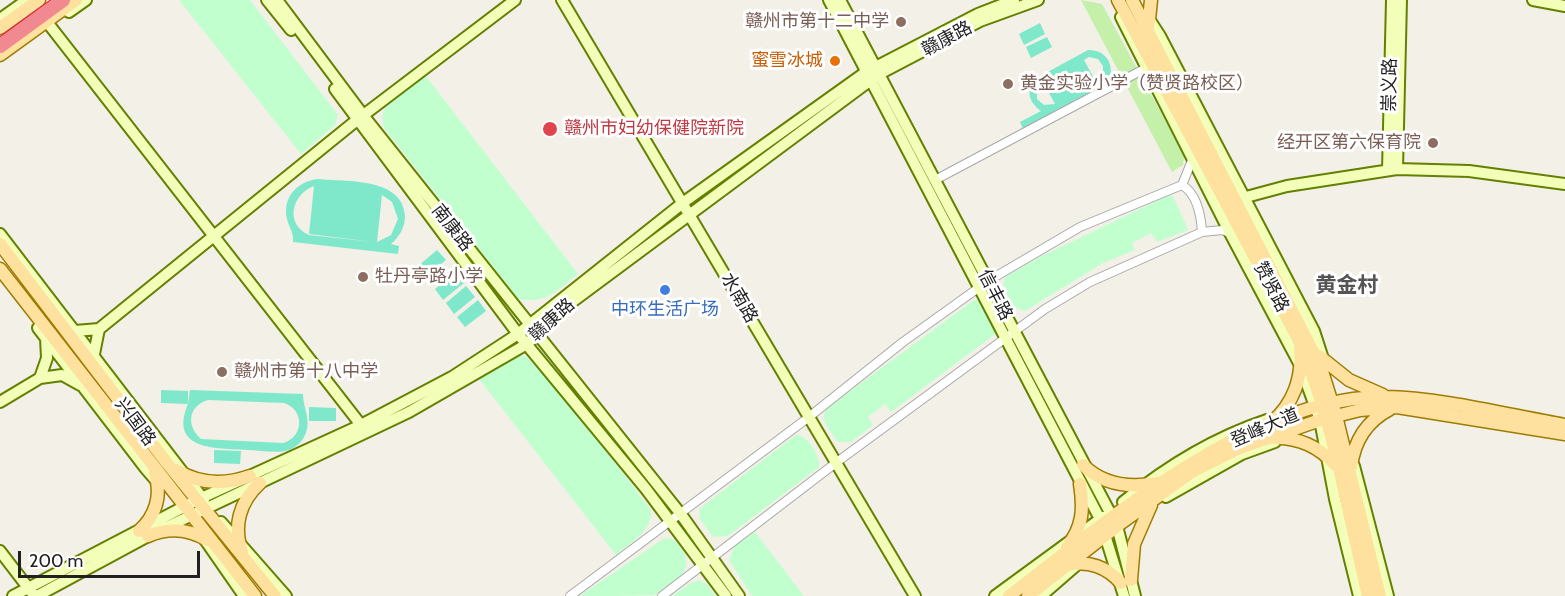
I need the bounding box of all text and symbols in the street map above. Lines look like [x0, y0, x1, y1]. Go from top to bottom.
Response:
place label: 赣州市第十二中学 [745, 11, 889, 33]
marker: 赣州市第十二中学 [894, 15, 908, 29]
street label: 赣康路 [918, 17, 976, 61]
place label: 蜜雪冰城 [751, 50, 823, 72]
marker: 蜜雪冰城 [828, 54, 842, 68]
street label: 崇义路 [1379, 58, 1401, 112]
place label: 黄金实验小学（赞贤路校区） [1020, 73, 1254, 95]
marker: 黄金实验小学（赞贤路校区） [1001, 77, 1015, 91]
place label: 赣州市妇幼保健院新院 [564, 118, 744, 140]
marker: 赣州市妇幼保健院新院 [541, 120, 559, 138]
place label: 经开区第六保育院 [1277, 132, 1421, 154]
marker: 经开区第六保育院 [1426, 136, 1440, 150]
street label: 南康路 [427, 200, 477, 256]
street label: 赞贤路 [1249, 258, 1293, 316]
place label: 牡丹亭路小学 [375, 266, 483, 288]
street label: 信丰路 [973, 266, 1017, 324]
street label: 水南路 [716, 269, 762, 327]
marker: 牡丹亭路小学 [356, 270, 370, 284]
district label: 黄金村 [1316, 273, 1378, 299]
marker: 中环生活广场 [658, 283, 672, 297]
street label: 赣康路 [525, 294, 579, 346]
place label: 中环生活广场 [611, 299, 719, 321]
place label: 赣州市第十八中学 [234, 361, 378, 383]
marker: 赣州市第十八中学 [215, 365, 229, 379]
street label: 兴国路 [110, 394, 160, 450]
street label: 登峰大道 [1228, 404, 1302, 452]
scale bar [21, 539, 202, 577]
text: 200 m [29, 550, 83, 572]

